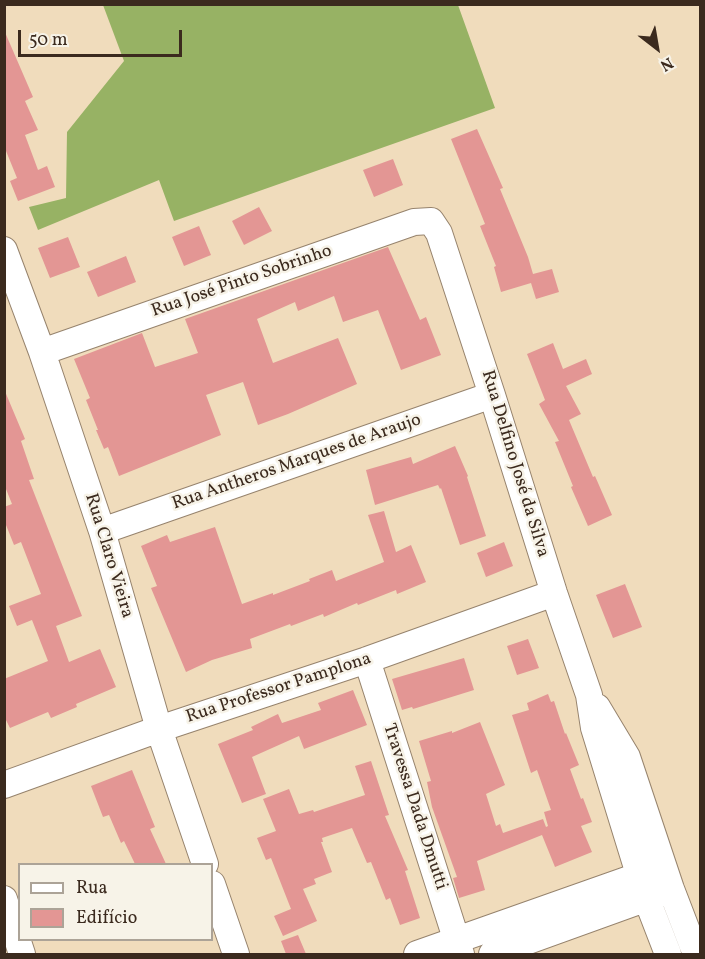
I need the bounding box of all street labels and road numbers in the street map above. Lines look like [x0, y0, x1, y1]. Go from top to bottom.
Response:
street label: Rua José Pinto Sobrinho [149, 241, 335, 323]
street label: Rua Delfino José da Silva [475, 368, 553, 560]
street label: Rua Antheros Marques de Araujo [170, 410, 424, 516]
street label: Rua Claro Vieira [79, 491, 137, 621]
street label: Rua Professor Pamplona [184, 649, 374, 729]
street label: Travessa Dada Dmutti [377, 721, 451, 893]

